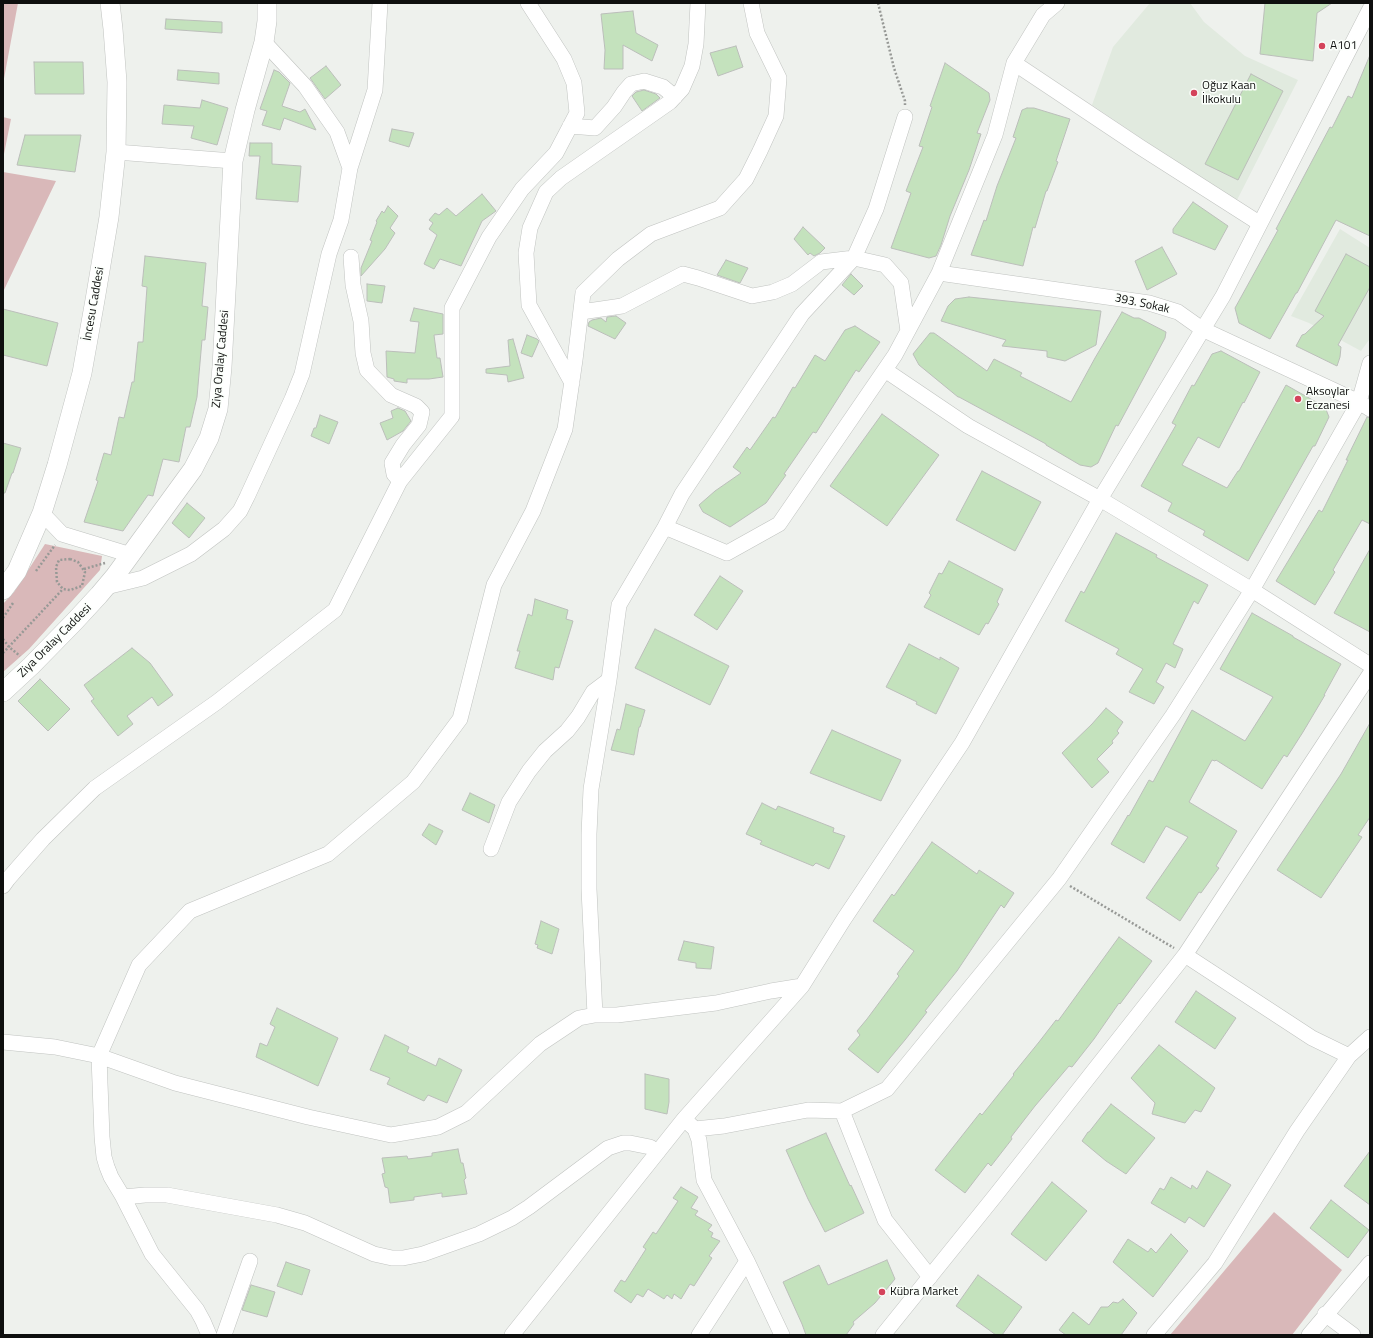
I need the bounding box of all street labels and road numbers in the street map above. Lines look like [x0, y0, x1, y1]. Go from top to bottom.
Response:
street label: İncesu Caddesi [80, 266, 108, 342]
street label: 393. Sokak [1113, 291, 1171, 317]
street label: Ziya Oralay Caddesi [210, 309, 232, 409]
street label: Ziya Oralay Caddesi [15, 601, 95, 681]

